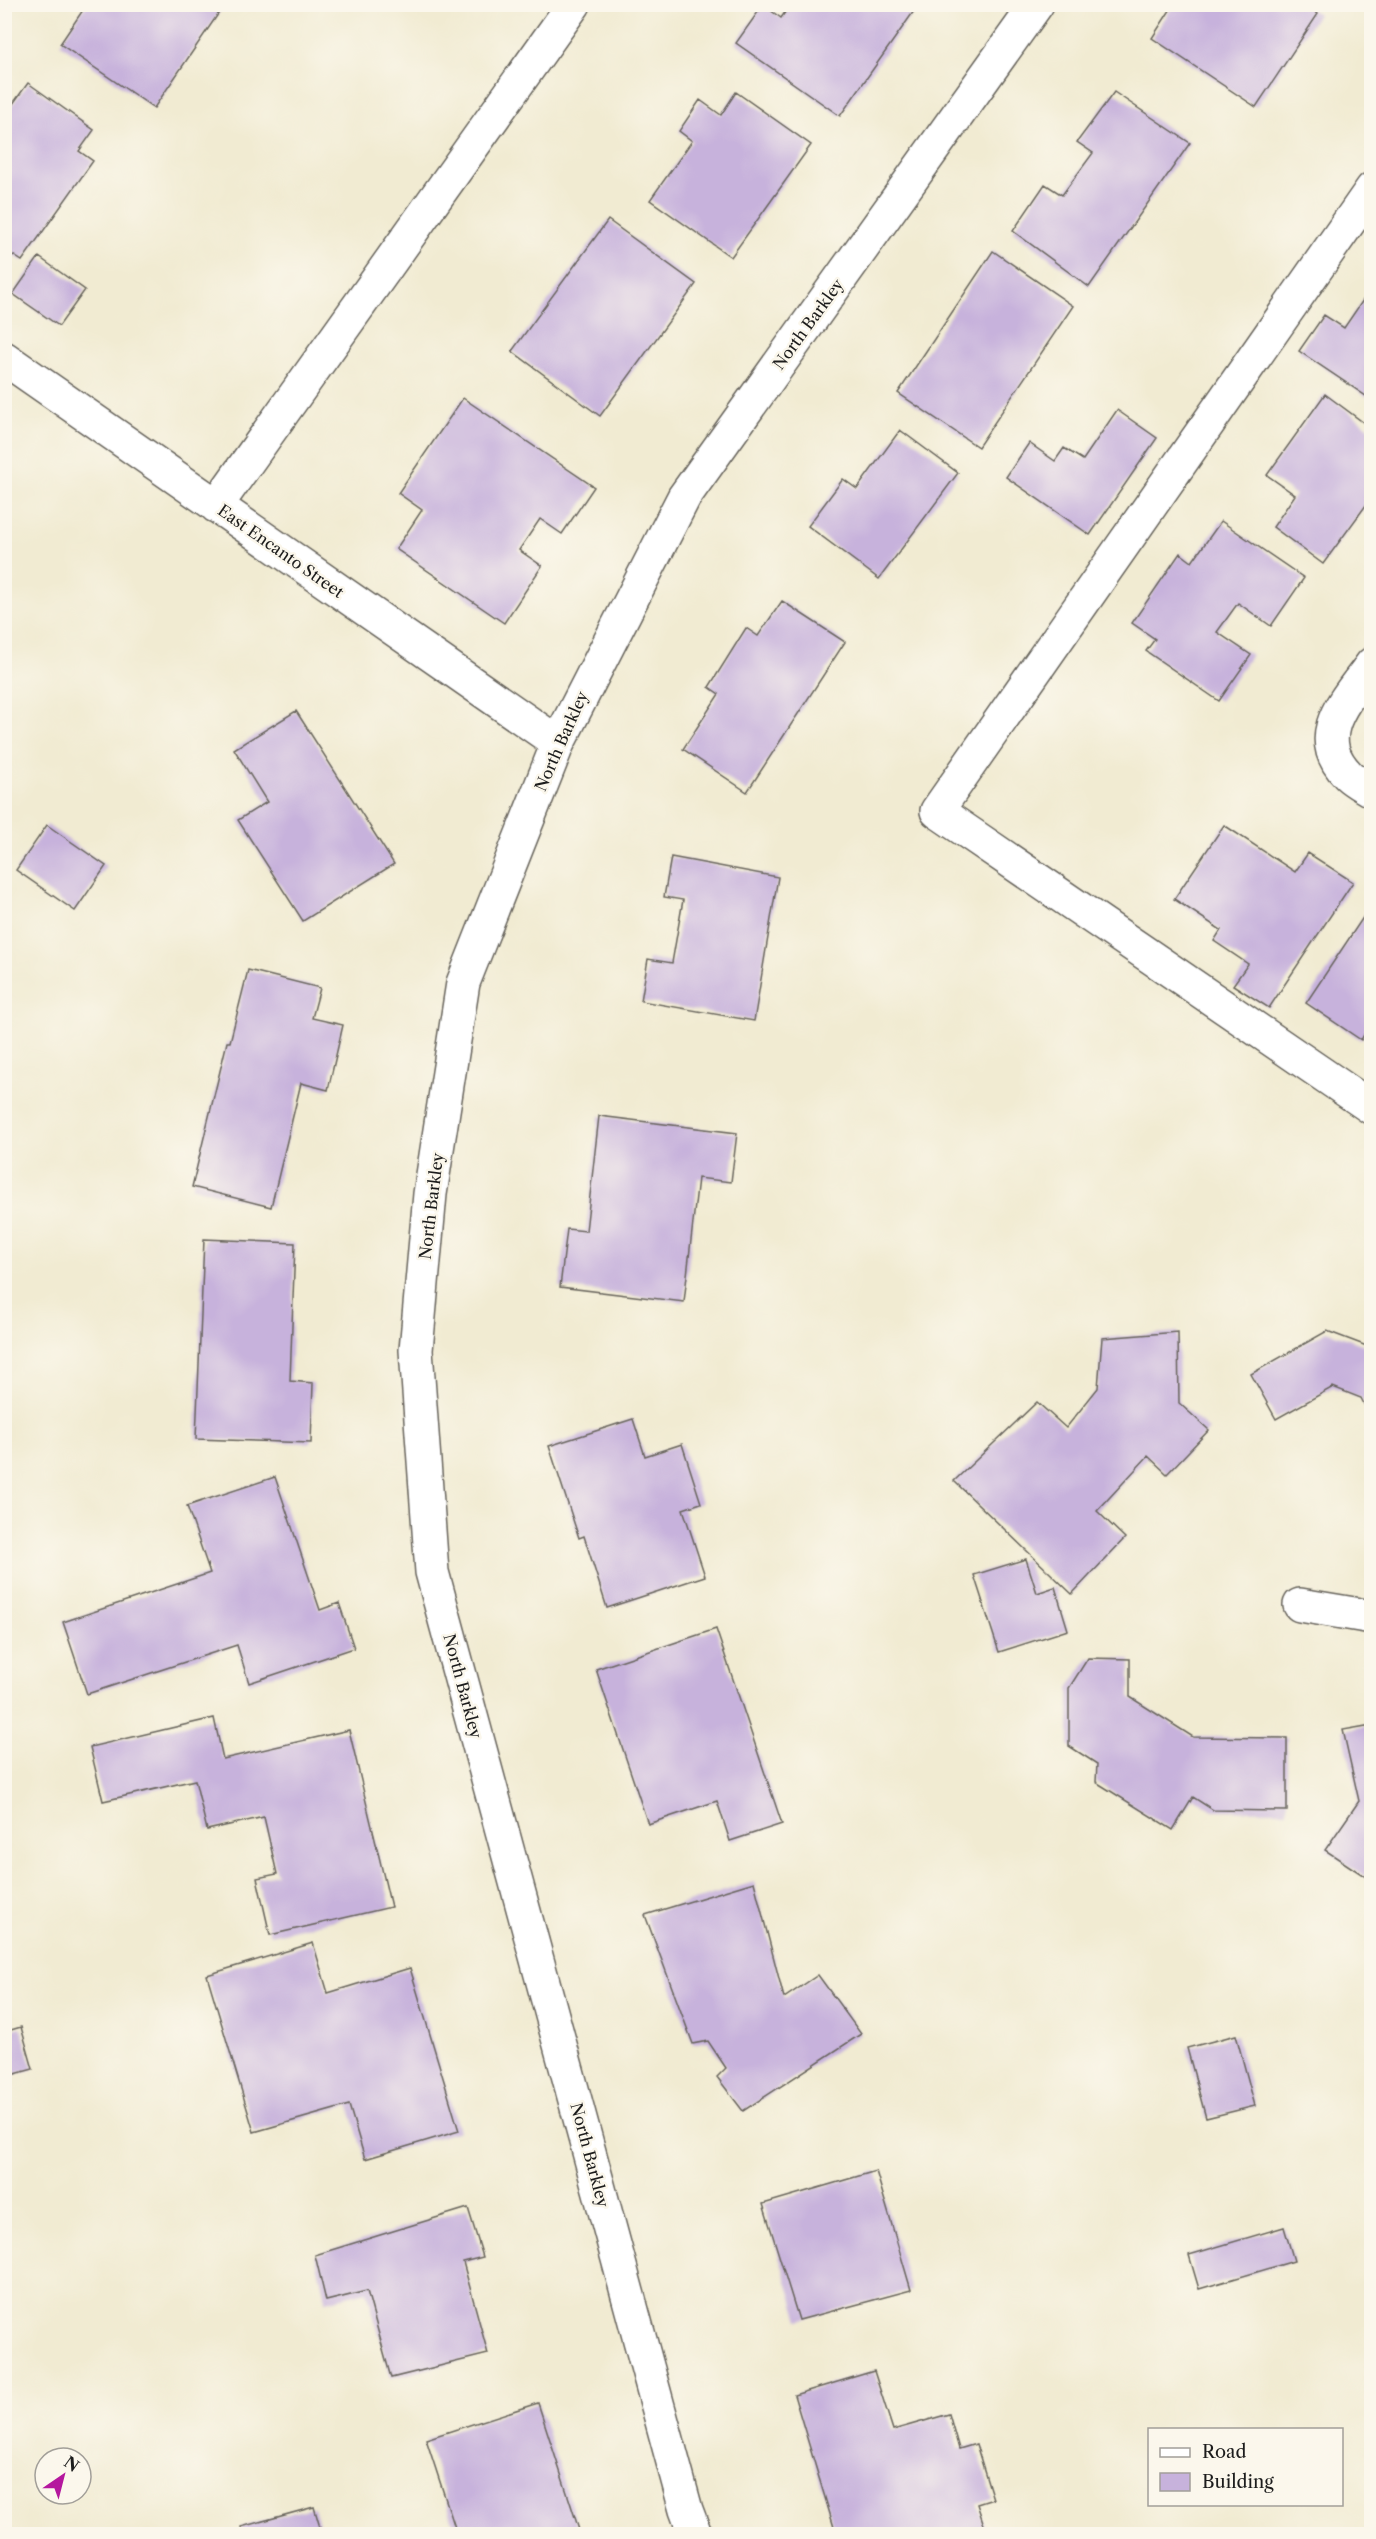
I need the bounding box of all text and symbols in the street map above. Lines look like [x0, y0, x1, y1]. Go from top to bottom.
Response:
street label: North Barkley [768, 274, 848, 373]
street label: East Encanto Street [214, 500, 348, 602]
street label: North Barkley [530, 687, 592, 794]
street label: North Barkley [415, 1151, 448, 1260]
street label: North Barkley [439, 1632, 487, 1741]
street label: North Barkley [566, 2101, 614, 2210]
legend [1148, 2428, 1343, 2506]
text: Road [1202, 2441, 1247, 2463]
north arrow [33, 2446, 93, 2506]
text: N [60, 2452, 83, 2476]
text: Building [1202, 2471, 1274, 2493]

